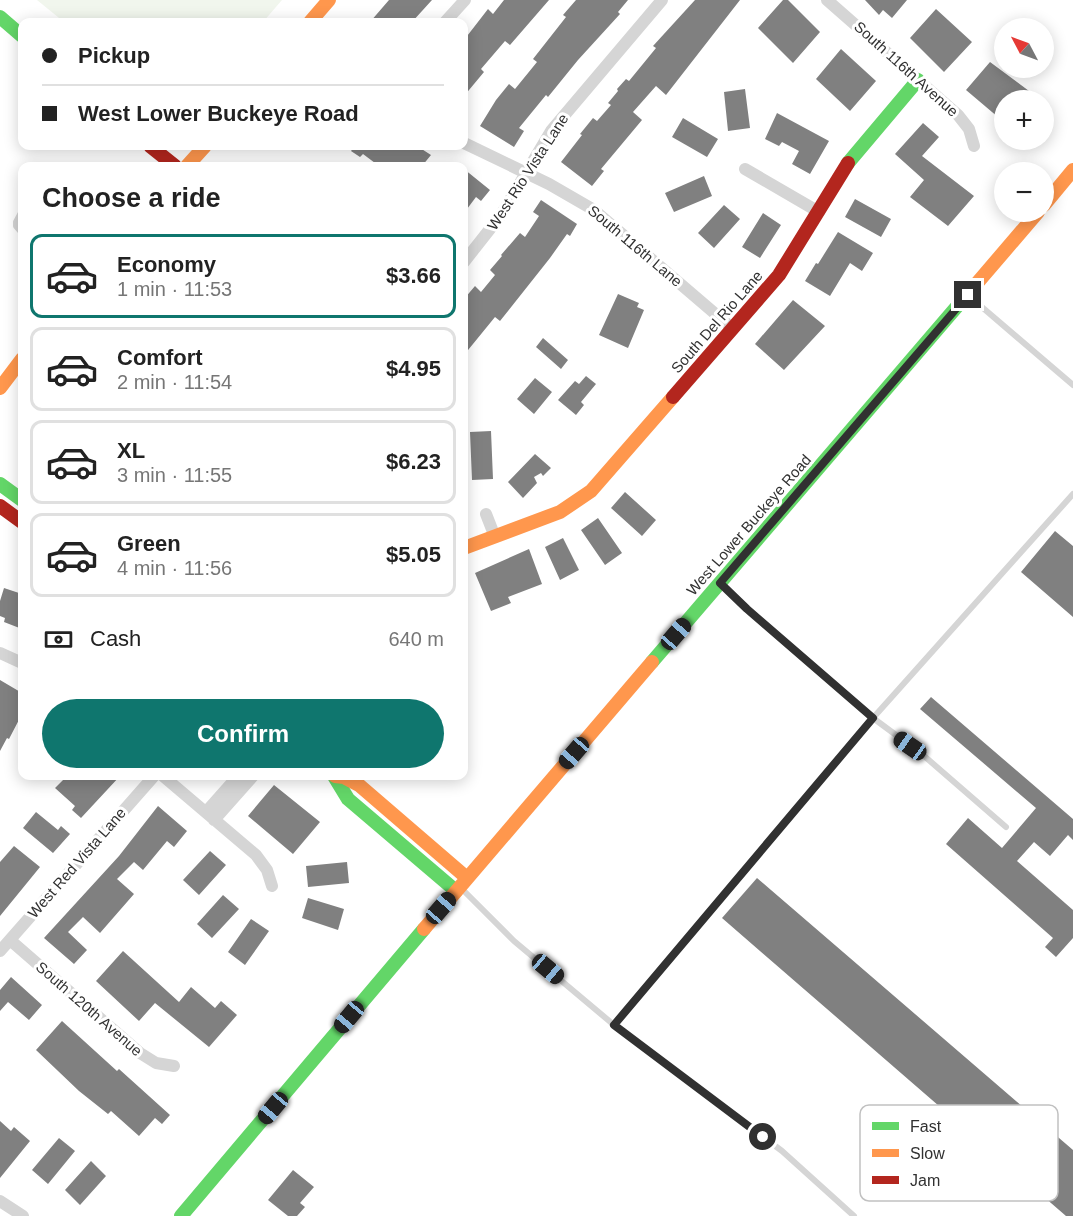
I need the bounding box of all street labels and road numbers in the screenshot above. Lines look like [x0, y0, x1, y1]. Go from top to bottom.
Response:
street label: South 116th Avenue [851, 18, 962, 120]
street label: West Rio Vista Lane [484, 110, 572, 233]
street label: South 116th Lane [585, 201, 686, 290]
street label: South Del Rio Lane [668, 267, 766, 376]
street label: West Lower Buckeye Road [683, 451, 814, 598]
street label: West Red Vista Lane [24, 804, 129, 921]
street label: South 120th Avenue [33, 958, 146, 1059]

